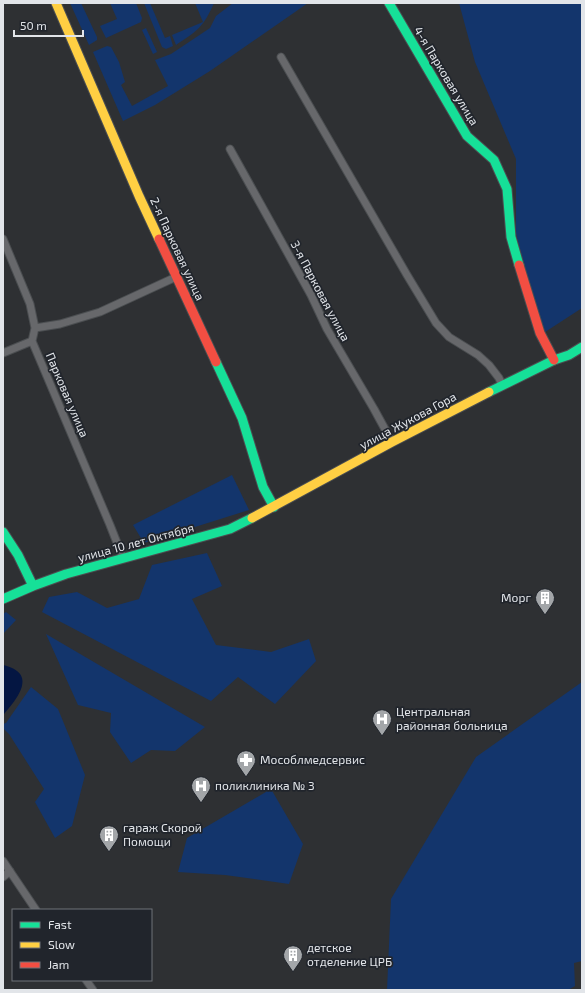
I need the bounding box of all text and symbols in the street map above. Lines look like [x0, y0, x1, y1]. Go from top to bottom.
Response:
scale bar [14, 12, 83, 38]
text: 50 m [20, 18, 47, 32]
street label: 4-я Парковая улица [411, 24, 482, 128]
street label: 2-я Парковая улица [147, 195, 208, 303]
street label: 3-я Парковая улица [287, 238, 353, 344]
street label: Парковая улица [43, 350, 92, 440]
street label: улица Жукова Гора [357, 389, 459, 452]
street label: улица 10 лет Октября [76, 520, 196, 565]
building icon: Морг [534, 587, 556, 615]
place label: Морг [501, 590, 531, 604]
place label: Центральная районная больница [396, 704, 508, 732]
hospital icon: Центральная районная больница [371, 708, 393, 736]
pharmacy icon: Мособлмедсервис [235, 749, 257, 777]
place label: Мособлмедсервис [260, 752, 365, 766]
hospital icon: поликлиника № 3 [190, 775, 212, 803]
place label: поликлиника № 3 [215, 778, 315, 792]
place label: гараж Скорой Помощи [123, 820, 202, 848]
building icon: гараж Скорой Помощи [98, 824, 120, 852]
legend [12, 909, 152, 981]
text: Fast [48, 917, 72, 931]
text: Slow [48, 937, 75, 951]
place label: детское отделение ЦРБ [307, 940, 392, 968]
building icon: детское отделение ЦРБ [282, 944, 304, 972]
text: Jam [48, 957, 69, 971]

